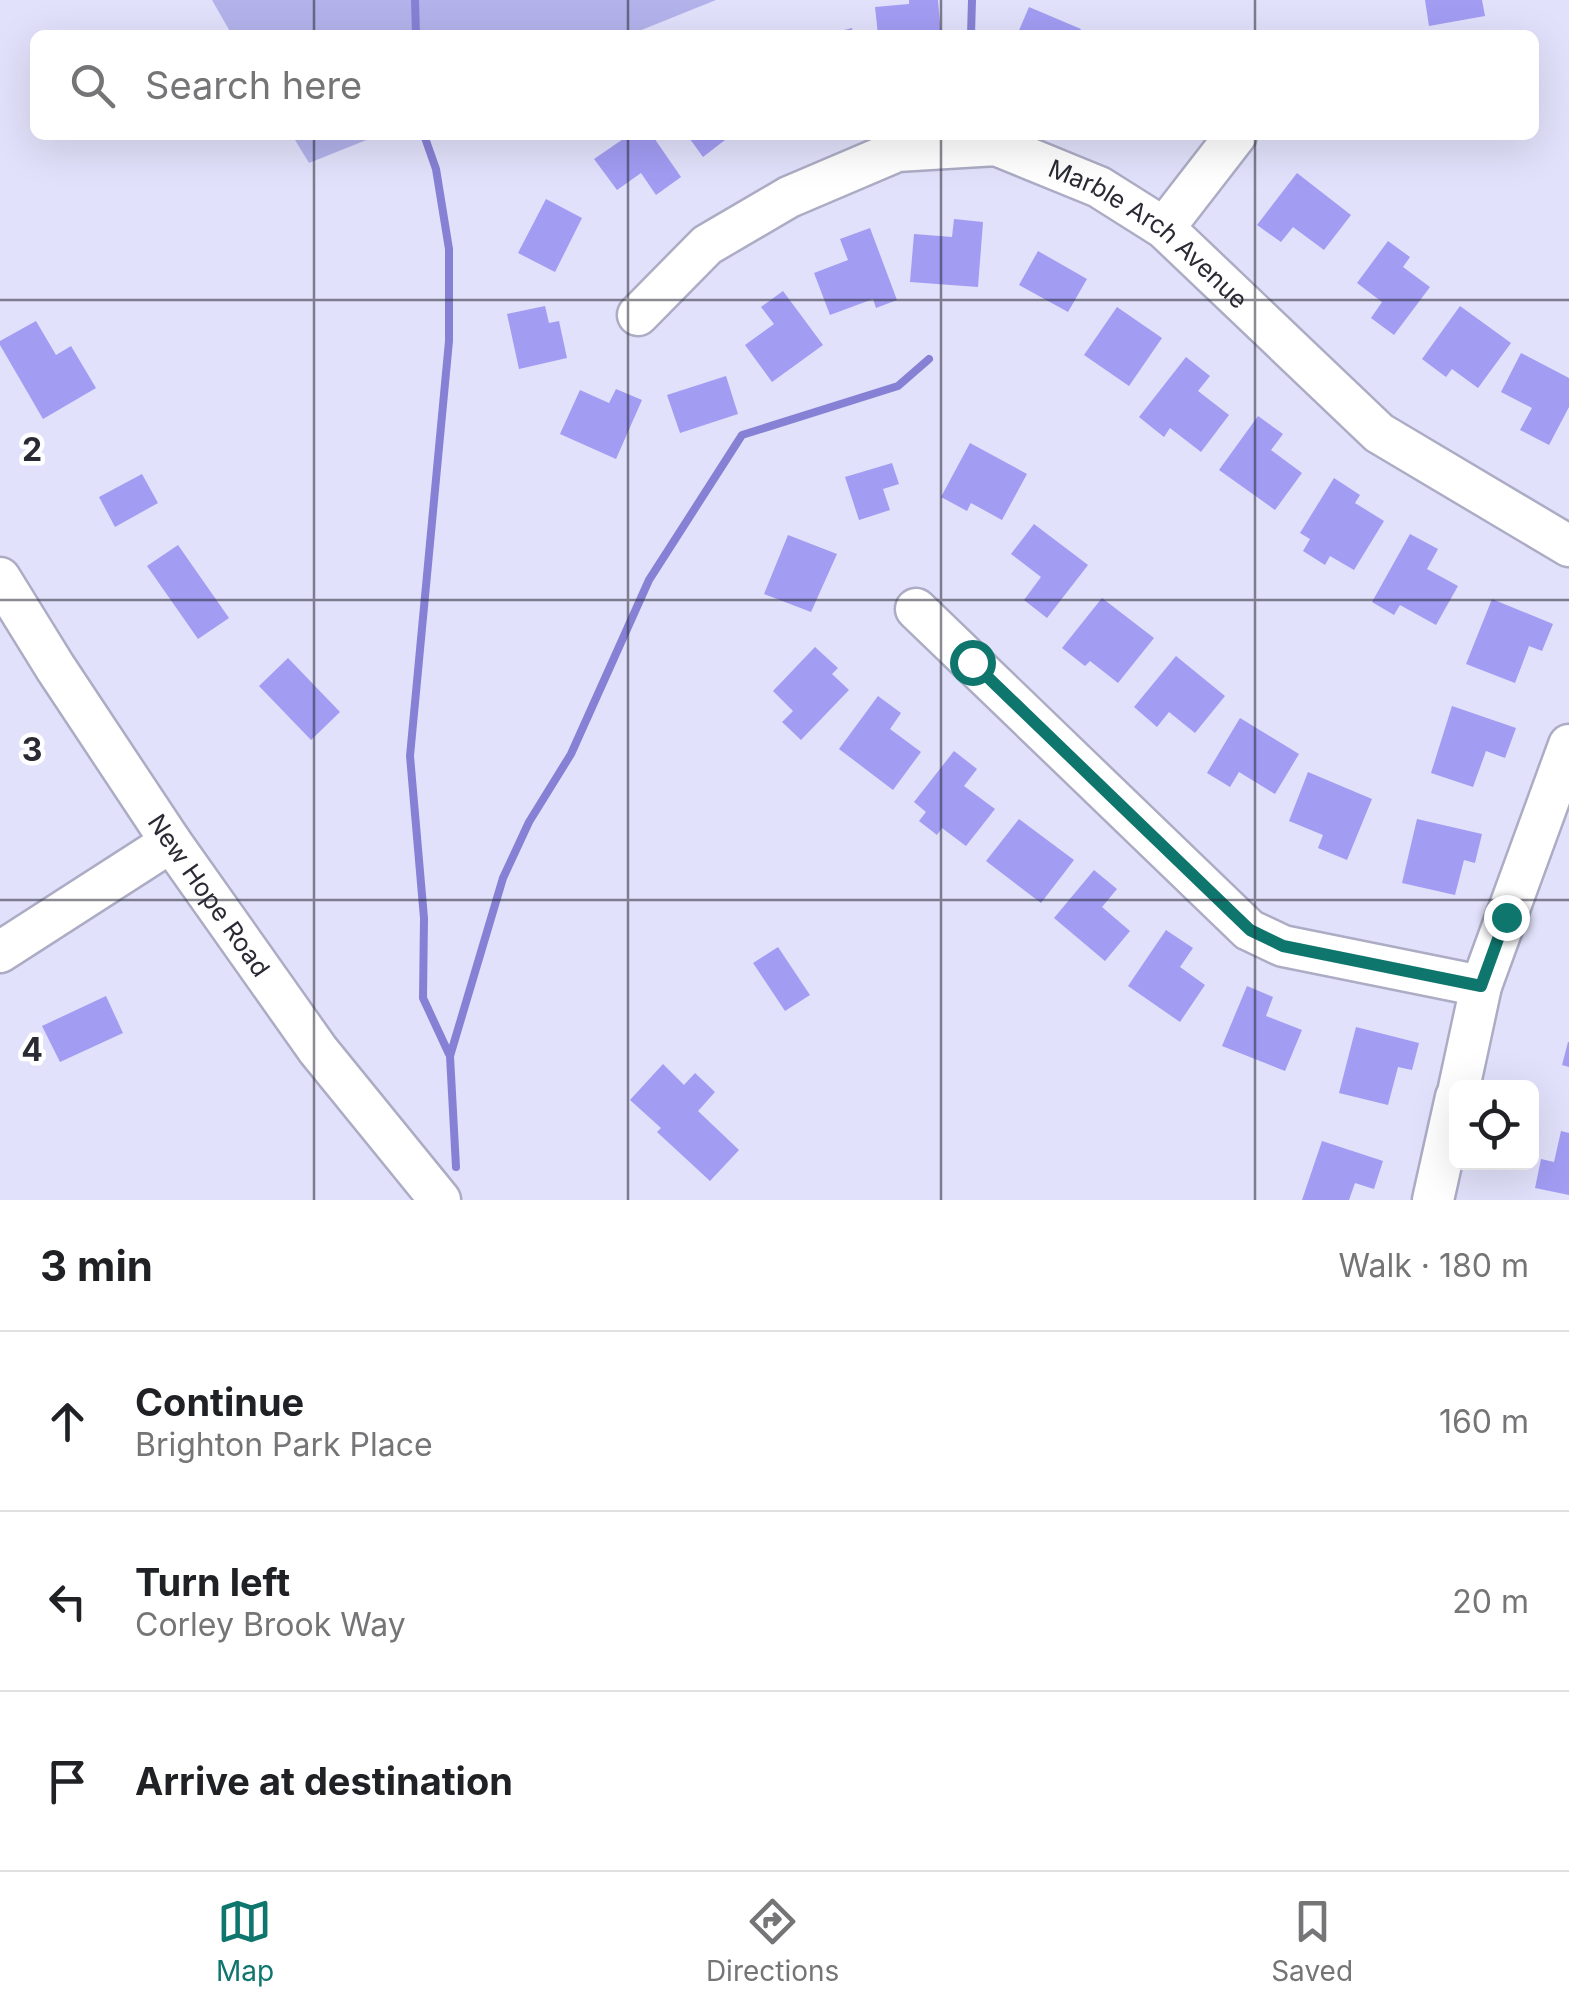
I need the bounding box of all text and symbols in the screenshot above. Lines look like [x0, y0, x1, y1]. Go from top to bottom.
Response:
search box [30, 30, 1539, 140]
icon: search [65, 58, 120, 113]
text: Search here [145, 62, 362, 108]
street label: Marble Arch Avenue [1044, 153, 1254, 315]
text: 2 [22, 430, 42, 469]
route start [950, 640, 996, 686]
text: 3 [22, 730, 42, 769]
street label: New Hope Road [142, 809, 276, 982]
route end [1484, 895, 1530, 941]
text: 4 [21, 1030, 43, 1069]
map controls [1449, 1080, 1539, 1170]
button: locate [1449, 1080, 1539, 1170]
text: 3 min [40, 1240, 153, 1291]
text: Walk · 180 m [1339, 1246, 1529, 1285]
text: Continue [135, 1379, 304, 1425]
icon: ahead [40, 1394, 95, 1449]
text: 160 m [1439, 1402, 1529, 1441]
text: Brighton Park Place [135, 1425, 433, 1464]
text: Turn left [135, 1559, 290, 1605]
icon: left [40, 1574, 95, 1629]
text: 20 m [1452, 1582, 1529, 1621]
text: Corley Brook Way [135, 1605, 406, 1644]
icon: arrive [40, 1754, 95, 1809]
text: Arrive at destination [135, 1758, 513, 1804]
tab: Map [216, 1894, 274, 1988]
tab: Directions [706, 1894, 839, 1988]
tab: Saved [1271, 1894, 1353, 1988]

